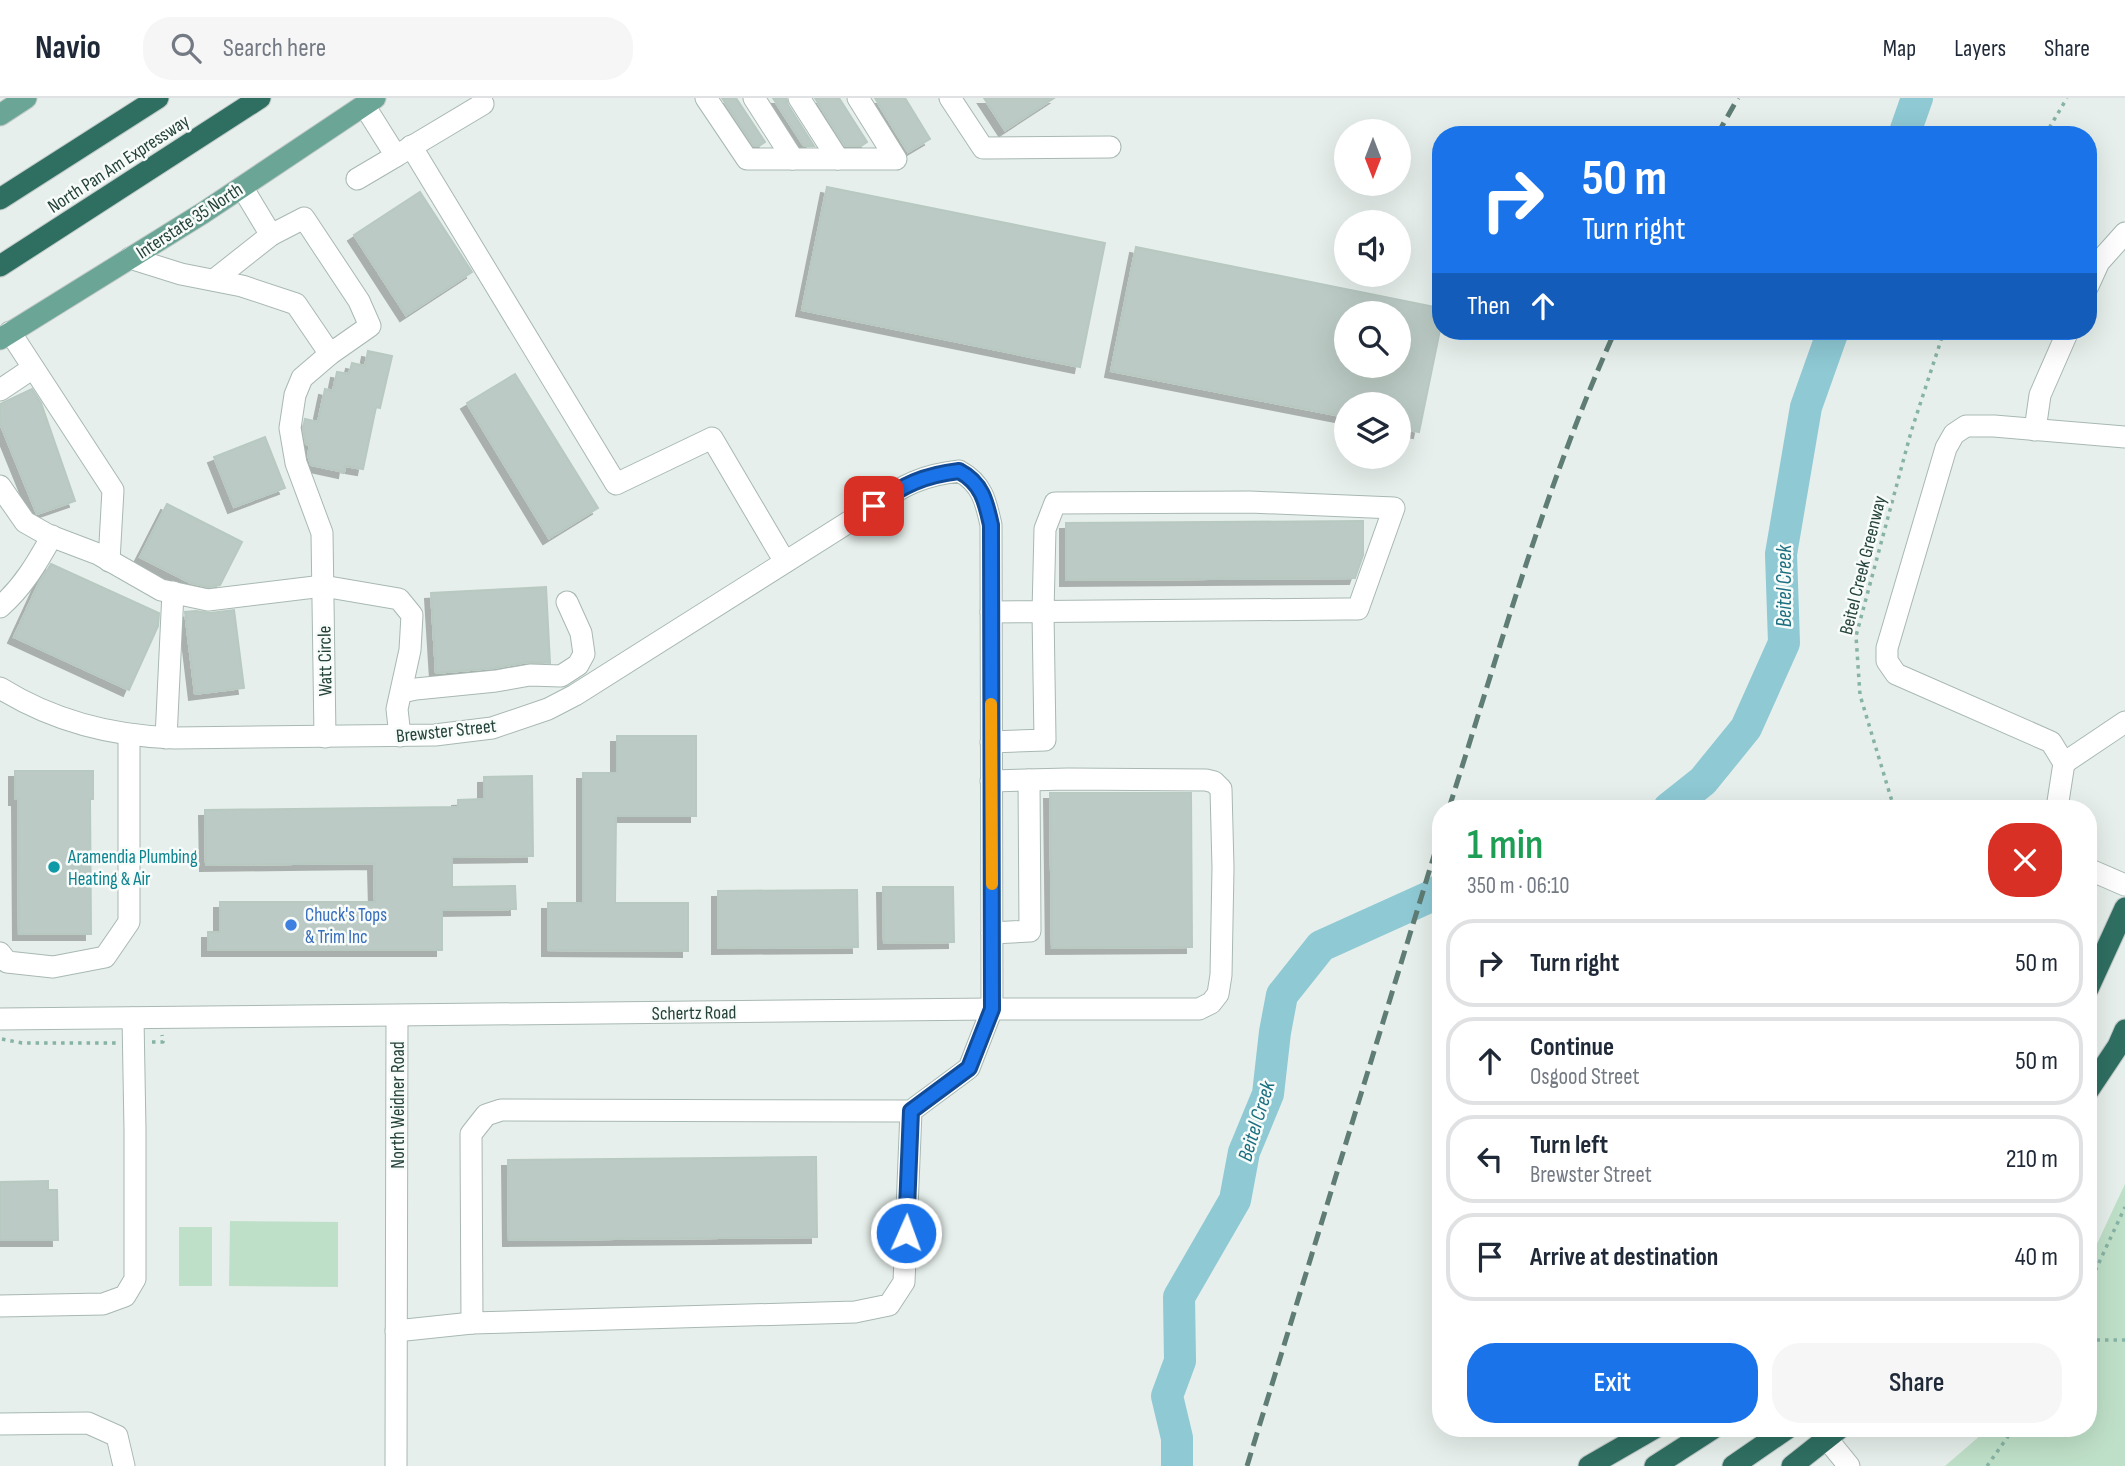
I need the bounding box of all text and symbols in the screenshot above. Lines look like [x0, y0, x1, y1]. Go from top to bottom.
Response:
search box [143, 17, 633, 80]
text: Navio [35, 28, 101, 68]
icon: search [167, 29, 205, 67]
text: Search here [223, 33, 326, 64]
text: Map [1883, 34, 1916, 63]
text: Layers [1954, 34, 2006, 63]
text: Share [2044, 34, 2090, 63]
street label: North Pan Am Expressway [44, 110, 194, 219]
north arrow [1334, 119, 1410, 196]
map controls [1334, 119, 1411, 469]
text: 50 m [1582, 150, 1667, 209]
icon: right [1467, 154, 1558, 245]
street label: Interstate 35 North [132, 178, 247, 264]
button: sound [1334, 210, 1411, 287]
text: Turn right [1582, 210, 1686, 249]
icon: ahead [1524, 287, 1562, 325]
text: Then [1467, 291, 1510, 322]
button: search [1334, 301, 1411, 378]
button: layers [1334, 392, 1411, 469]
pin [844, 476, 904, 536]
icon: arrive [855, 487, 893, 525]
street label: Beitel Creek Greenway [1835, 493, 1892, 637]
water label: Beitel Creek [1772, 544, 1797, 627]
street label: Watt Circle [313, 626, 338, 696]
street label: Brewster Street [395, 715, 498, 748]
text: 1 min [1467, 820, 1543, 871]
button: close [1988, 823, 2062, 897]
place label: Aramendia Plumbing Heating & Air [67, 846, 198, 891]
marker: Aramendia Plumbing Heating & Air [46, 859, 62, 875]
text: 350 m · 06:10 [1467, 872, 1569, 900]
place label: Chuck's Tops & Trim Inc [305, 904, 387, 949]
marker: Chuck's Tops & Trim Inc [283, 917, 299, 933]
icon: right [1471, 944, 1509, 982]
text: Turn right [1530, 948, 1619, 979]
text: 50 m [2015, 948, 2058, 979]
street label: Schertz Road [652, 1001, 737, 1026]
text: Continue [1530, 1032, 1614, 1063]
street label: North Weidner Road [387, 1041, 410, 1169]
icon: ahead [1471, 1042, 1509, 1080]
text: 50 m [2015, 1046, 2058, 1077]
text: Osgood Street [1530, 1063, 1639, 1091]
water label: Beitel Creek [1232, 1077, 1281, 1164]
text: Turn left [1530, 1130, 1608, 1161]
icon: left [1471, 1140, 1509, 1178]
text: 210 m [2006, 1144, 2058, 1175]
text: Brewster Street [1530, 1161, 1652, 1189]
position arrow [869, 1196, 943, 1270]
icon: arrive [1471, 1238, 1509, 1276]
text: Arrive at destination [1530, 1242, 1718, 1273]
text: 40 m [2015, 1242, 2058, 1273]
button: Exit [1467, 1343, 1758, 1423]
button: Share [1772, 1343, 2062, 1423]

